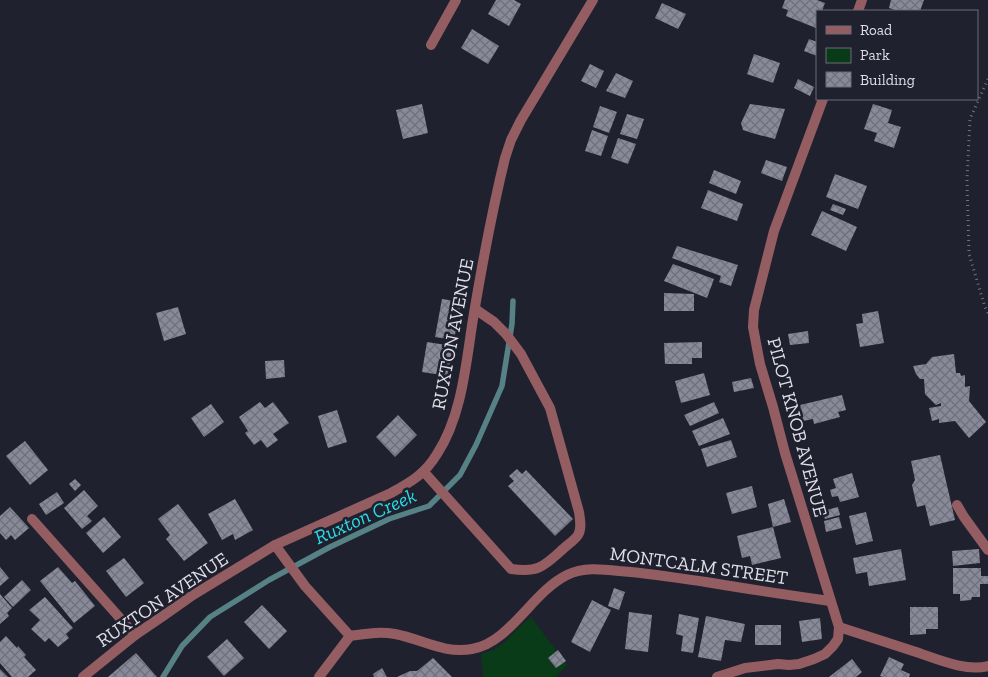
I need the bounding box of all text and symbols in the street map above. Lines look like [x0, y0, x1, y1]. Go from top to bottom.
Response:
legend [816, 10, 978, 100]
text: Road [860, 21, 893, 39]
text: Park [860, 46, 890, 64]
text: Building [860, 71, 915, 89]
street label: RUXTON AVENUE [427, 257, 478, 412]
street label: PILOT KNOB AVENUE [762, 335, 833, 519]
water label: Ruxton Creek [310, 483, 420, 549]
street label: MONTCALM STREET [608, 542, 790, 589]
street label: RUXTON AVENUE [92, 547, 232, 652]

